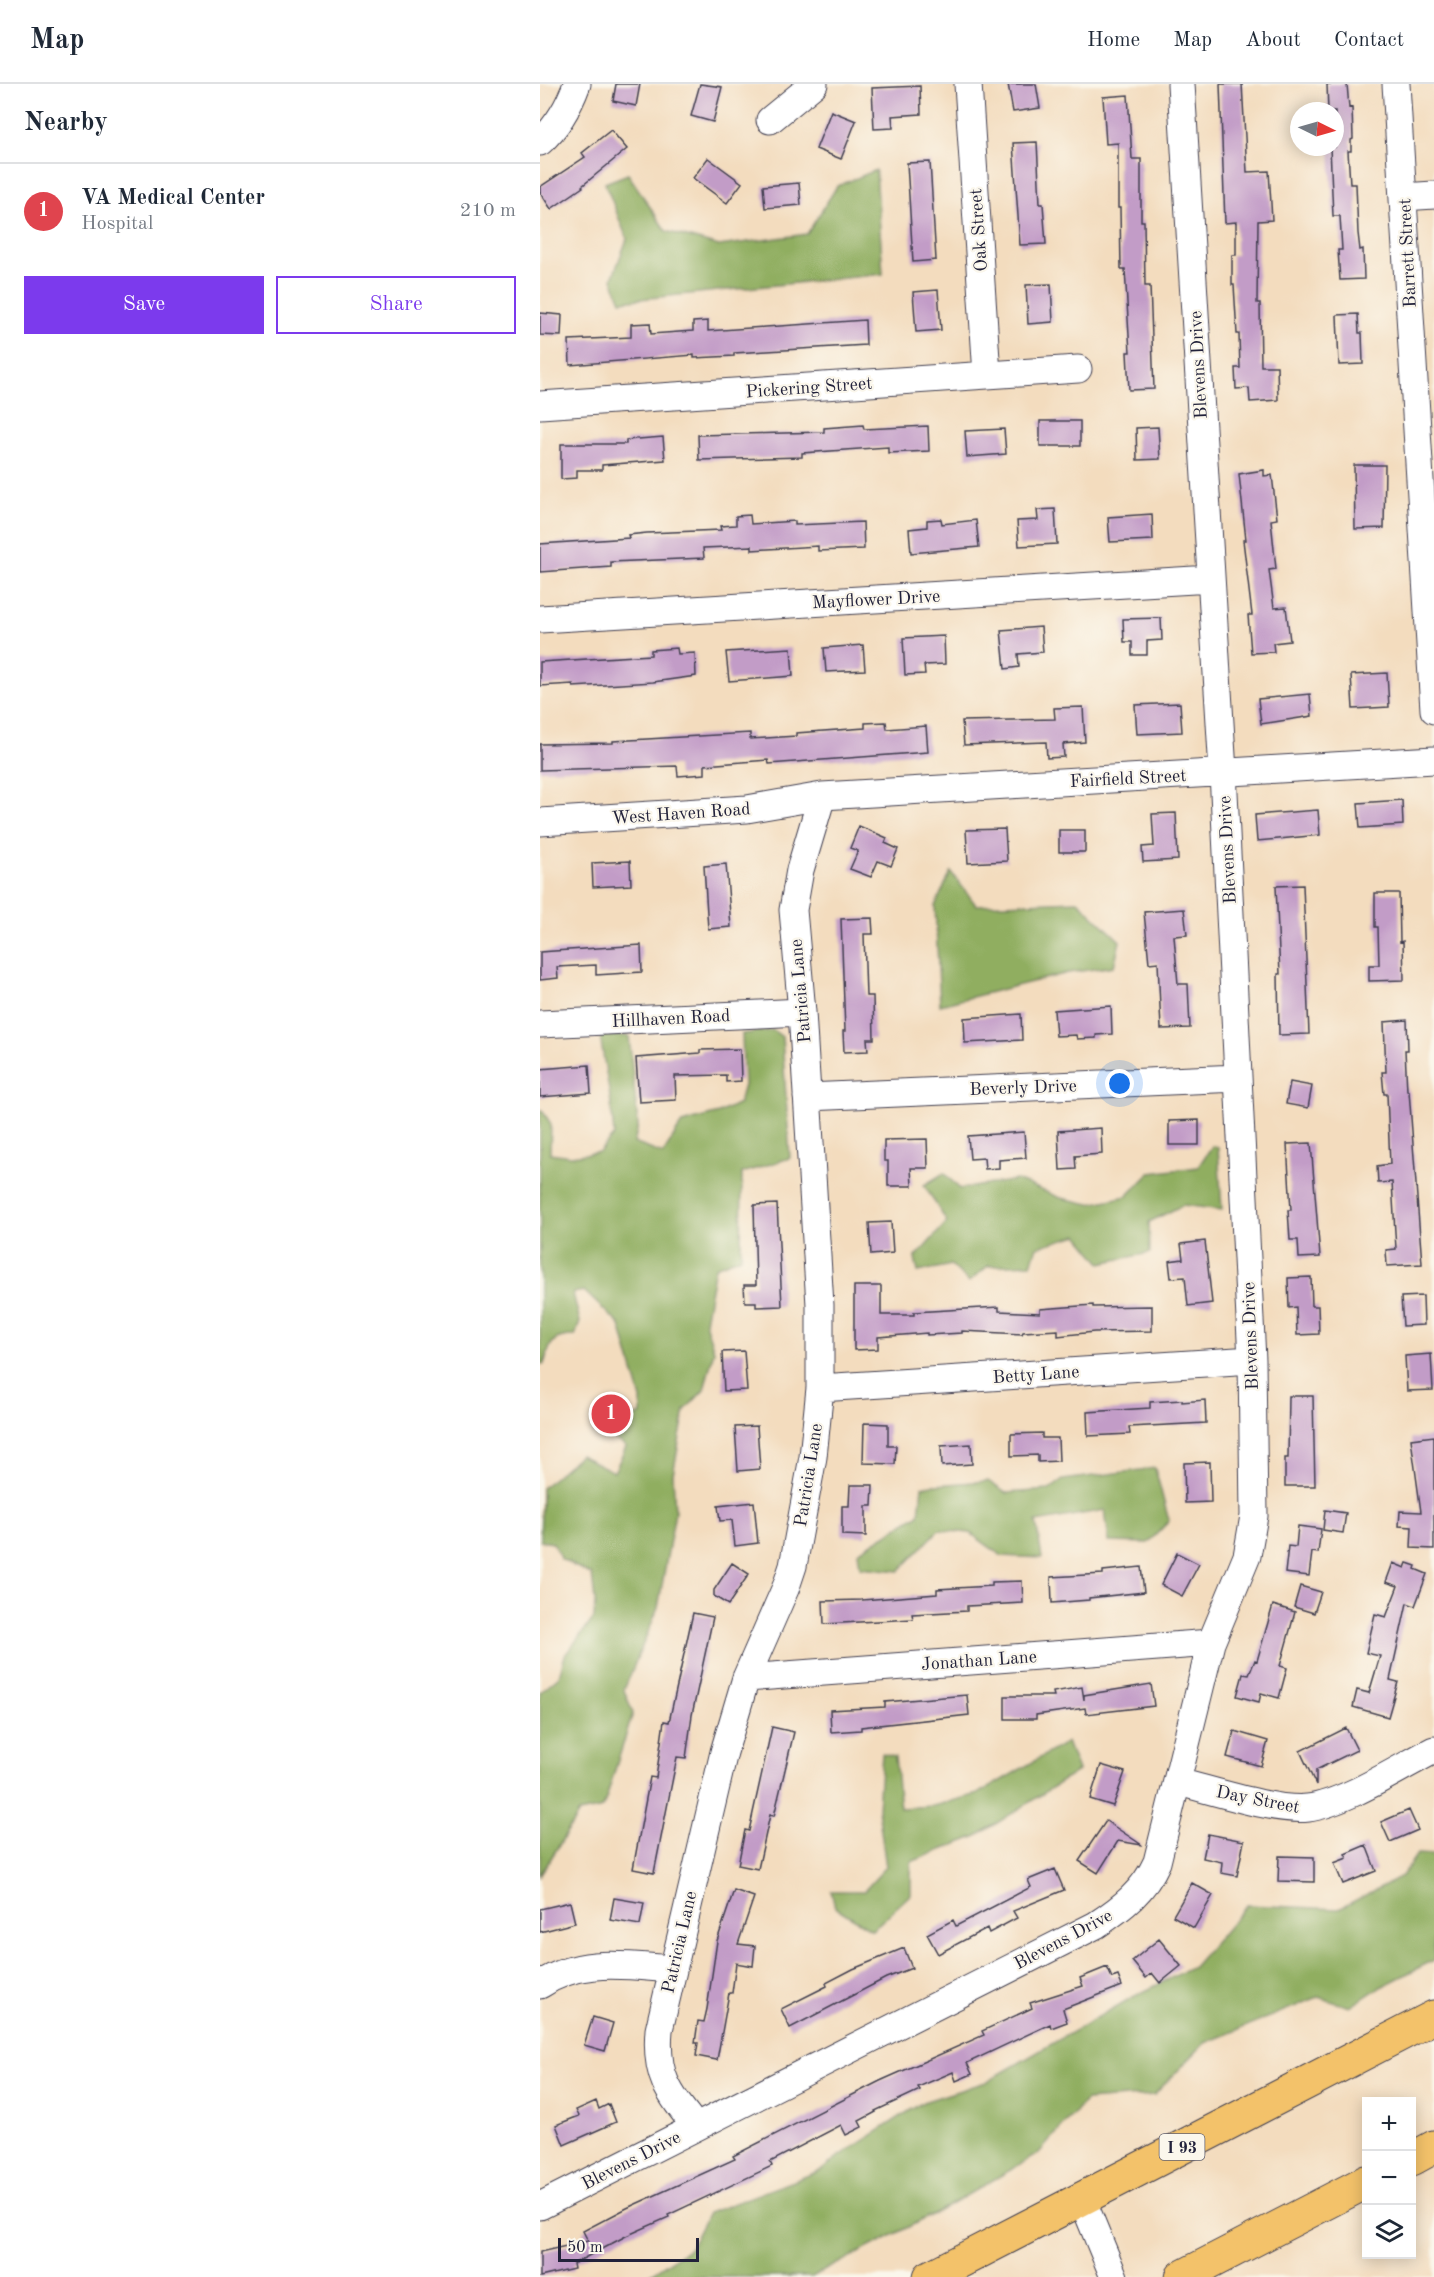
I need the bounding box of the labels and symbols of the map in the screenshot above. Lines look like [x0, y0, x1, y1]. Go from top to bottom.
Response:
north arrow [1290, 102, 1344, 156]
street label: Oak Street [967, 188, 991, 272]
street label: Barrett Street [1396, 198, 1420, 308]
street label: Blevens Drive [1187, 310, 1211, 420]
street label: Pickering Street [745, 375, 873, 401]
street label: Mayflower Drive [811, 588, 941, 612]
street label: Fairfield Street [1069, 767, 1187, 791]
street label: Blevens Drive [1216, 795, 1240, 905]
street label: West Haven Road [611, 800, 751, 828]
street label: Patricia Lane [787, 938, 815, 1044]
street label: Hillhaven Road [611, 1007, 731, 1031]
your location [1105, 1069, 1134, 1098]
street label: Beverly Drive [969, 1077, 1077, 1099]
street label: Blevens Drive [1240, 1282, 1262, 1390]
street label: Betty Lane [992, 1363, 1080, 1387]
pin: 1 [592, 1392, 630, 1436]
street label: Patricia Lane [792, 1422, 826, 1528]
street label: Jonathan Lane [921, 1648, 1038, 1674]
street label: Day Street [1214, 1783, 1301, 1817]
street label: Patricia Lane [659, 1889, 700, 1995]
street label: Blevens Drive [1011, 1907, 1116, 1973]
street label: Blevens Drive [579, 2128, 684, 2194]
road number: I 93 [1160, 2134, 1204, 2160]
scale bar [558, 2235, 699, 2262]

